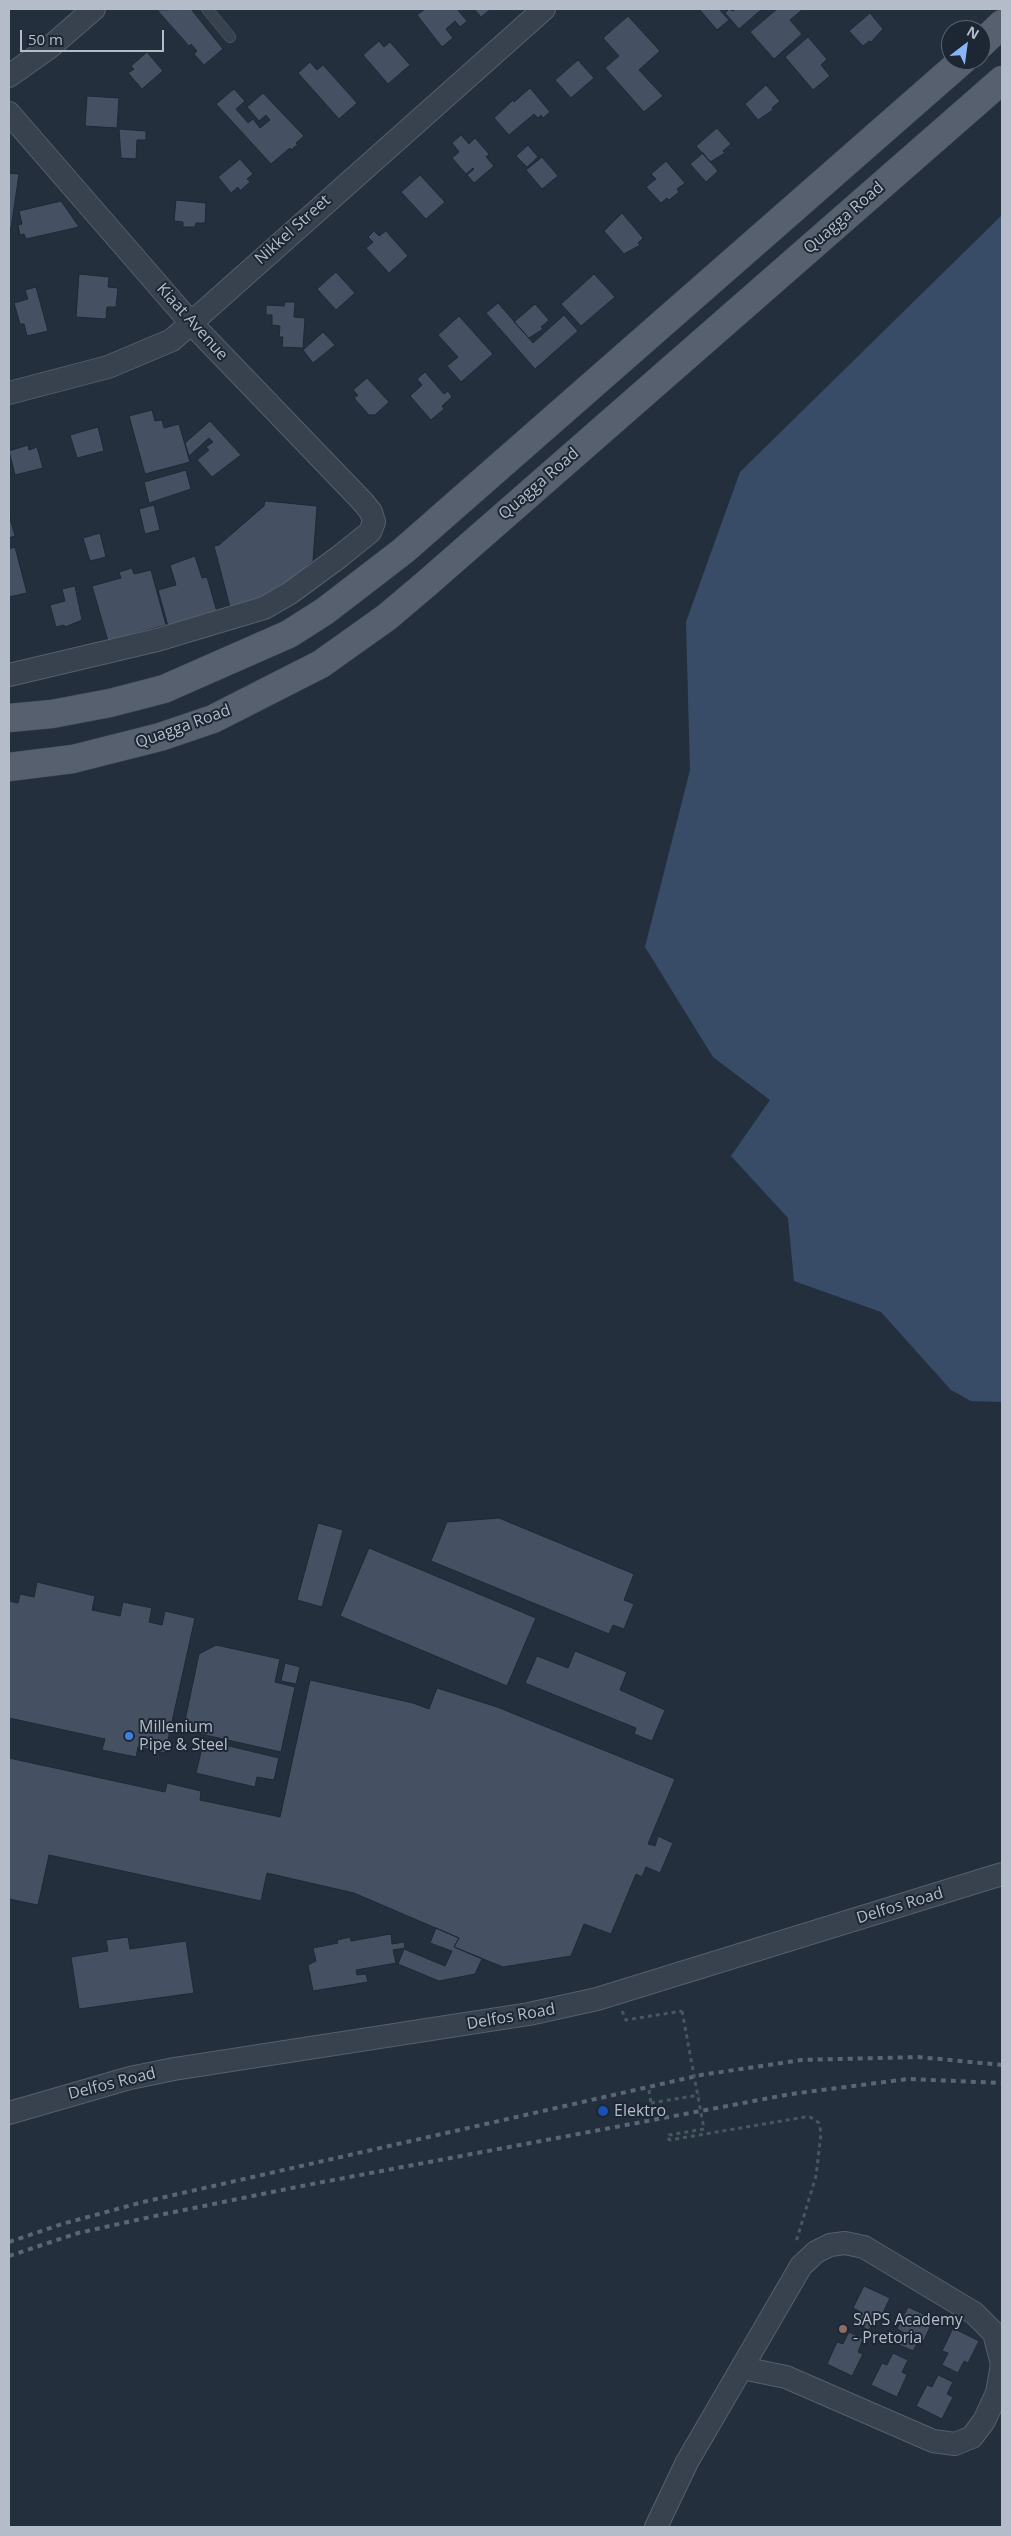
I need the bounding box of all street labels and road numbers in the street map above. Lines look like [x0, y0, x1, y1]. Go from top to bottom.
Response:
street label: Quagga Road [800, 178, 888, 258]
street label: Nikkel Street [251, 191, 335, 269]
street label: Kiaat Avenue [152, 279, 232, 365]
street label: Quagga Road [495, 444, 583, 524]
street label: Quagga Road [133, 701, 233, 753]
street label: Delfos Road [854, 1884, 946, 1928]
street label: Delfos Road [465, 2000, 557, 2034]
street label: Delfos Road [66, 2064, 158, 2104]

